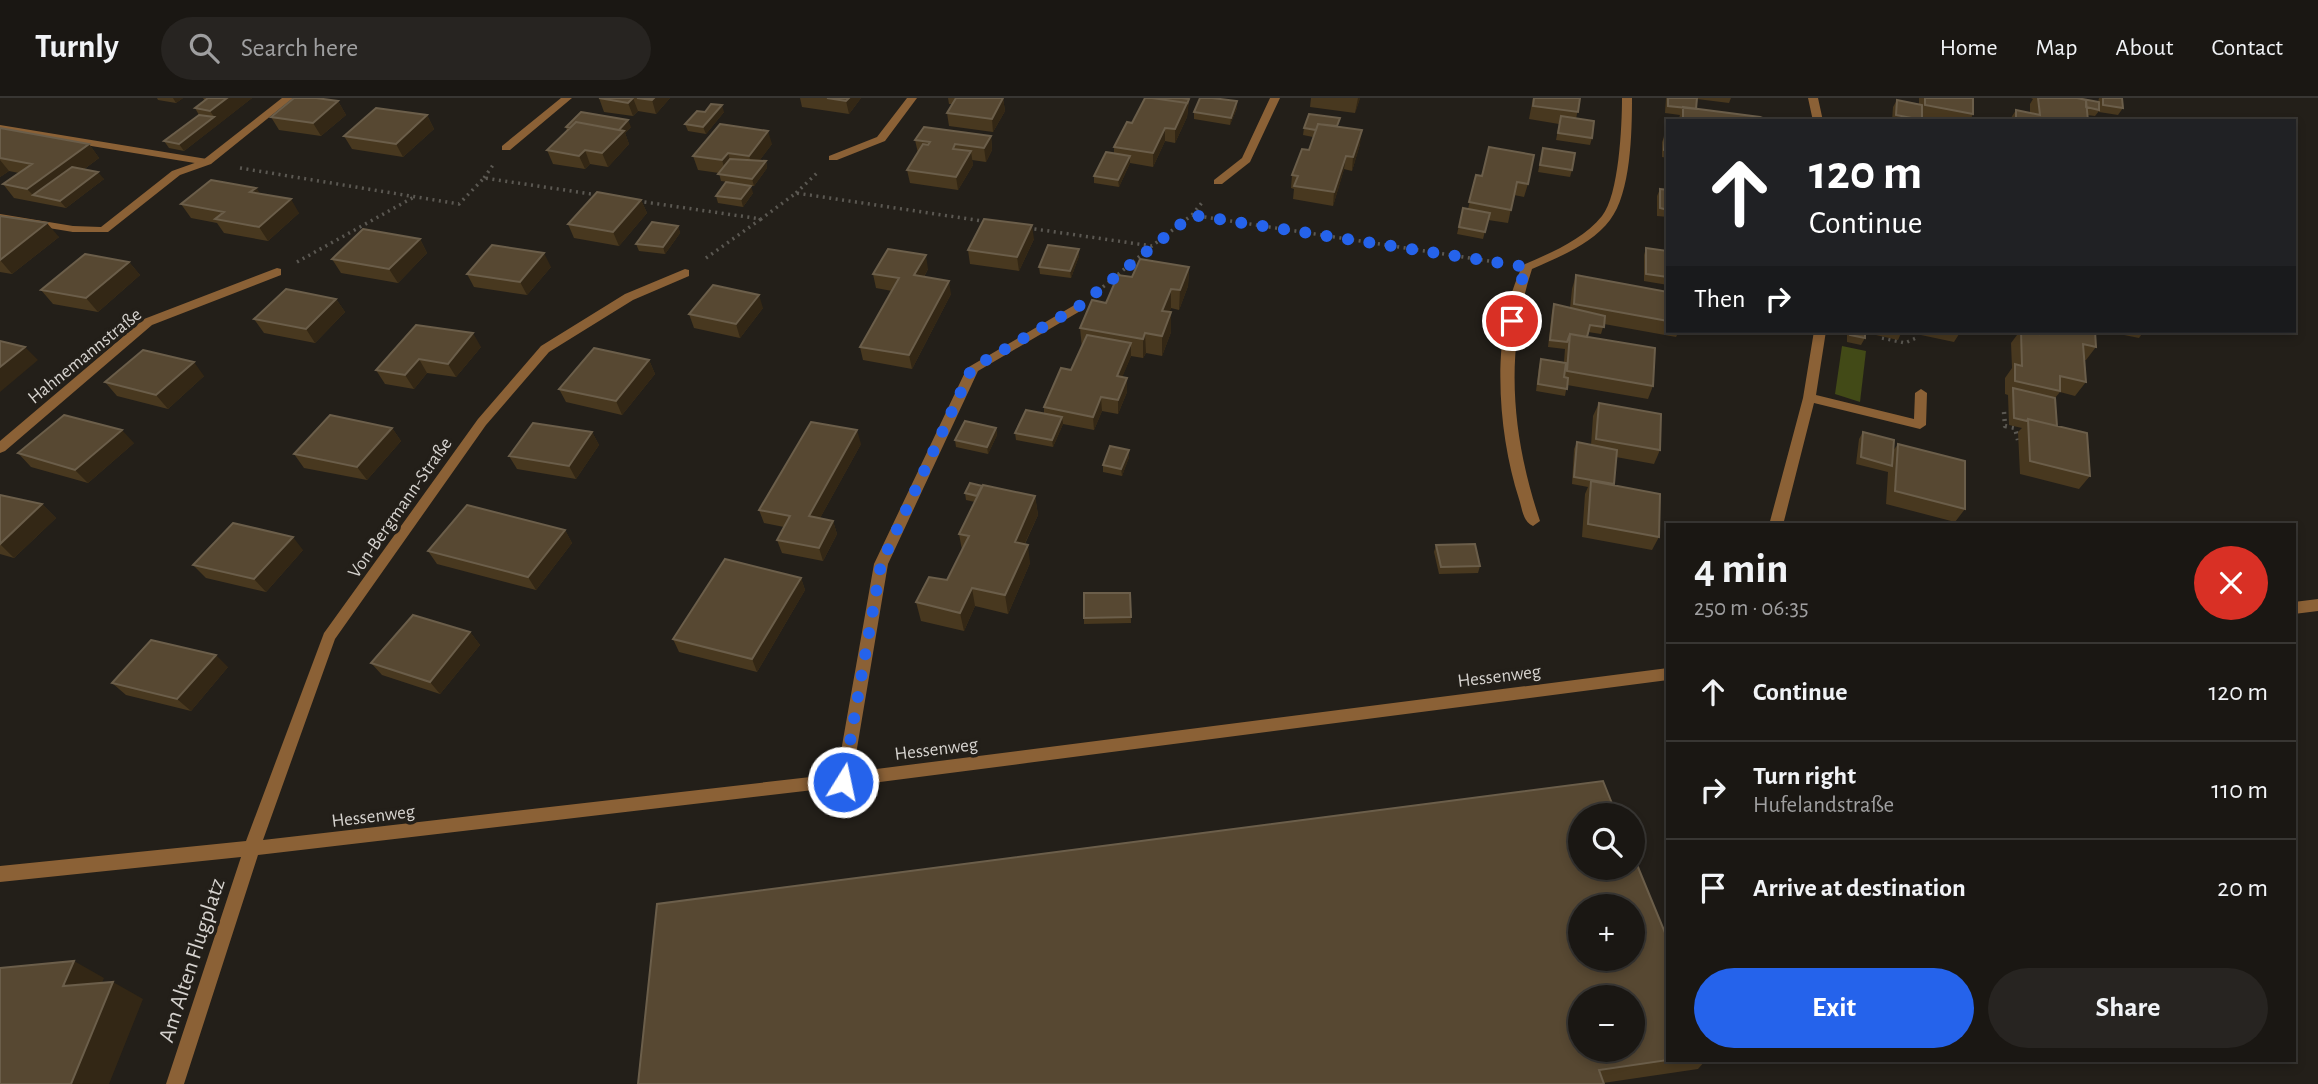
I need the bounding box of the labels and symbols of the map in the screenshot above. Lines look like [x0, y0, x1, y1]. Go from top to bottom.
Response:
pin [1482, 291, 1542, 351]
street label: Hahnemannstraße [25, 305, 145, 408]
street label: Von-Bergmann-Straße [345, 434, 456, 581]
street label: Hessenweg [1456, 662, 1543, 691]
street label: Hessenweg [893, 735, 980, 764]
position arrow [806, 745, 880, 819]
street label: Hessenweg [330, 802, 417, 831]
street label: Am Alten Flugplatz [155, 876, 230, 1045]

